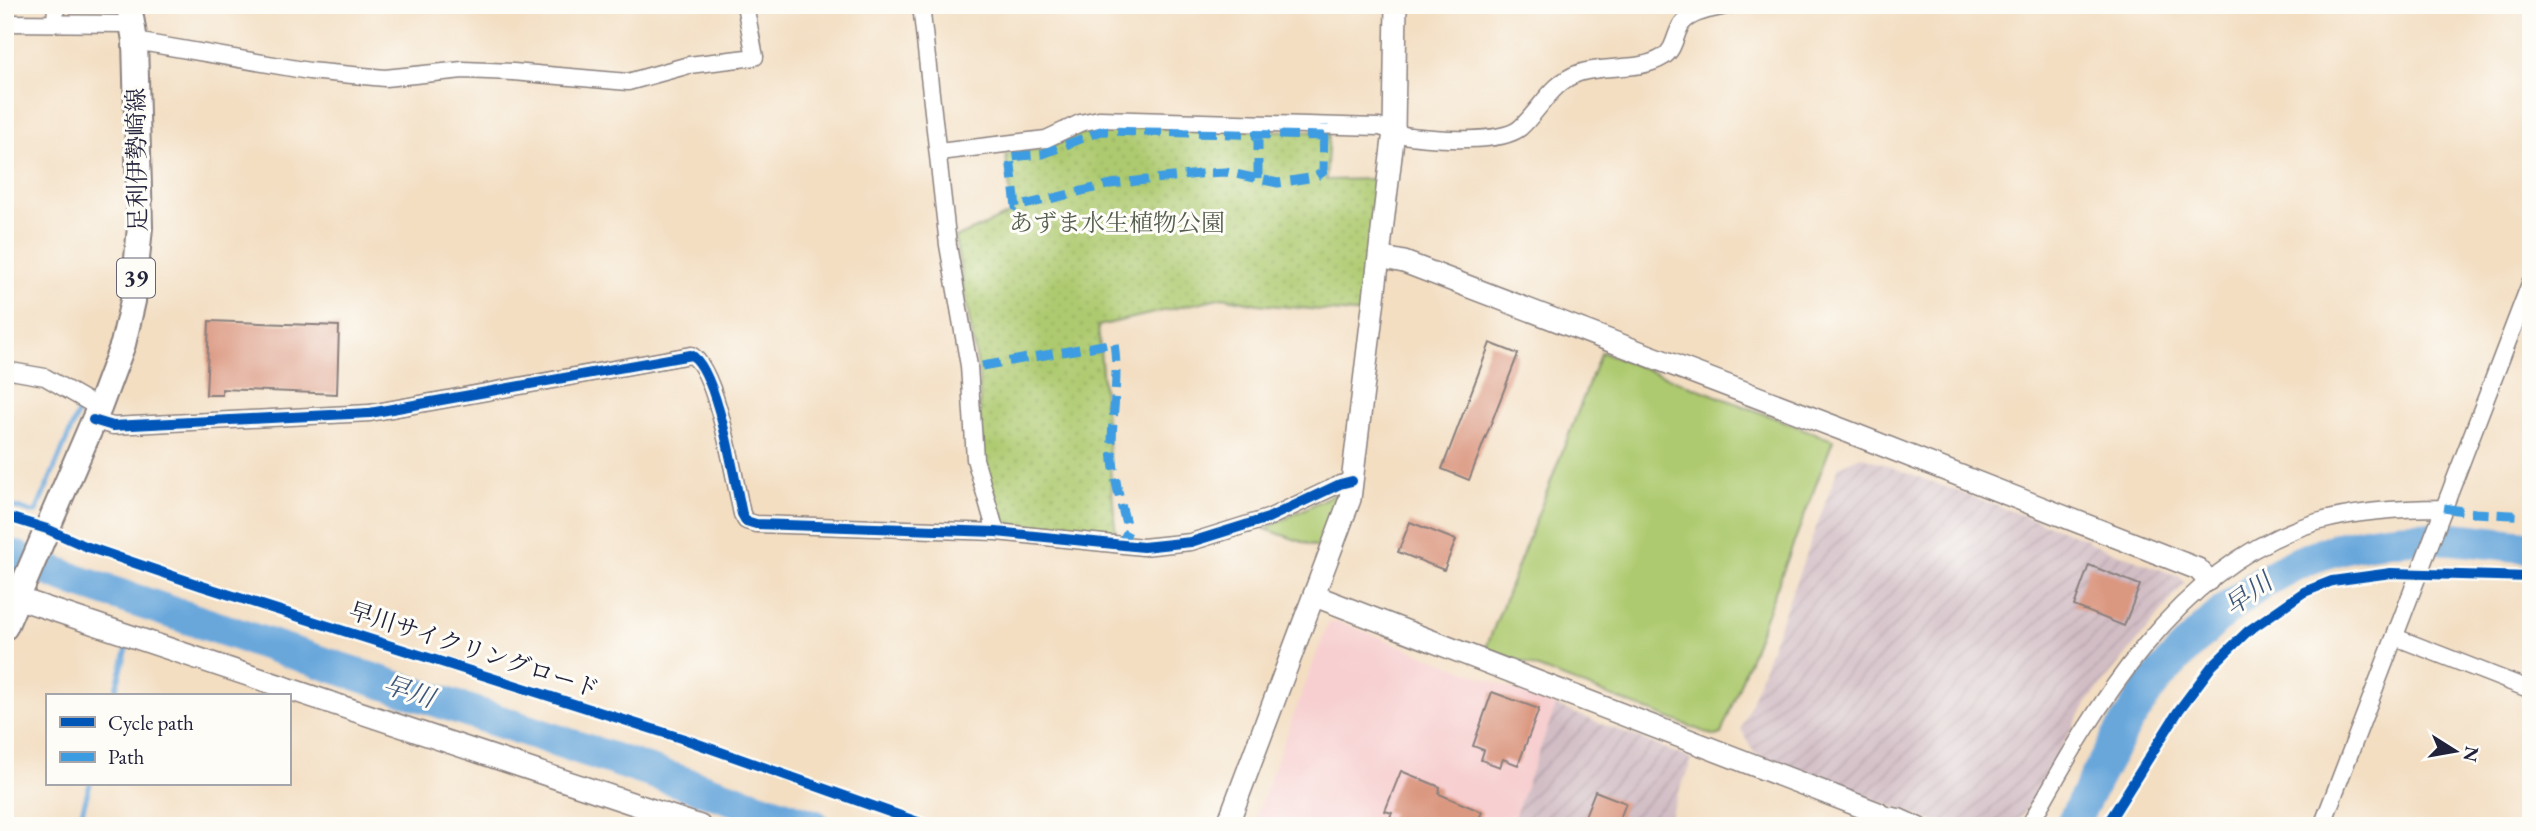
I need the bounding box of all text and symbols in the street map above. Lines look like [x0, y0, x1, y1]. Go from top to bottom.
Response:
street label: 足利伊勢崎線 [120, 88, 153, 232]
park label: あずま水生植物公園 [1009, 207, 1225, 238]
road number: 39 [117, 258, 155, 298]
water label: 早川 [2217, 563, 2281, 623]
street label: 早川サイクリングロード [344, 596, 604, 704]
water label: 早川 [379, 668, 439, 714]
legend [46, 694, 290, 786]
text: Cycle path [108, 709, 194, 736]
north arrow [2420, 716, 2490, 786]
text: Path [108, 743, 145, 770]
text: N [2457, 744, 2485, 765]

